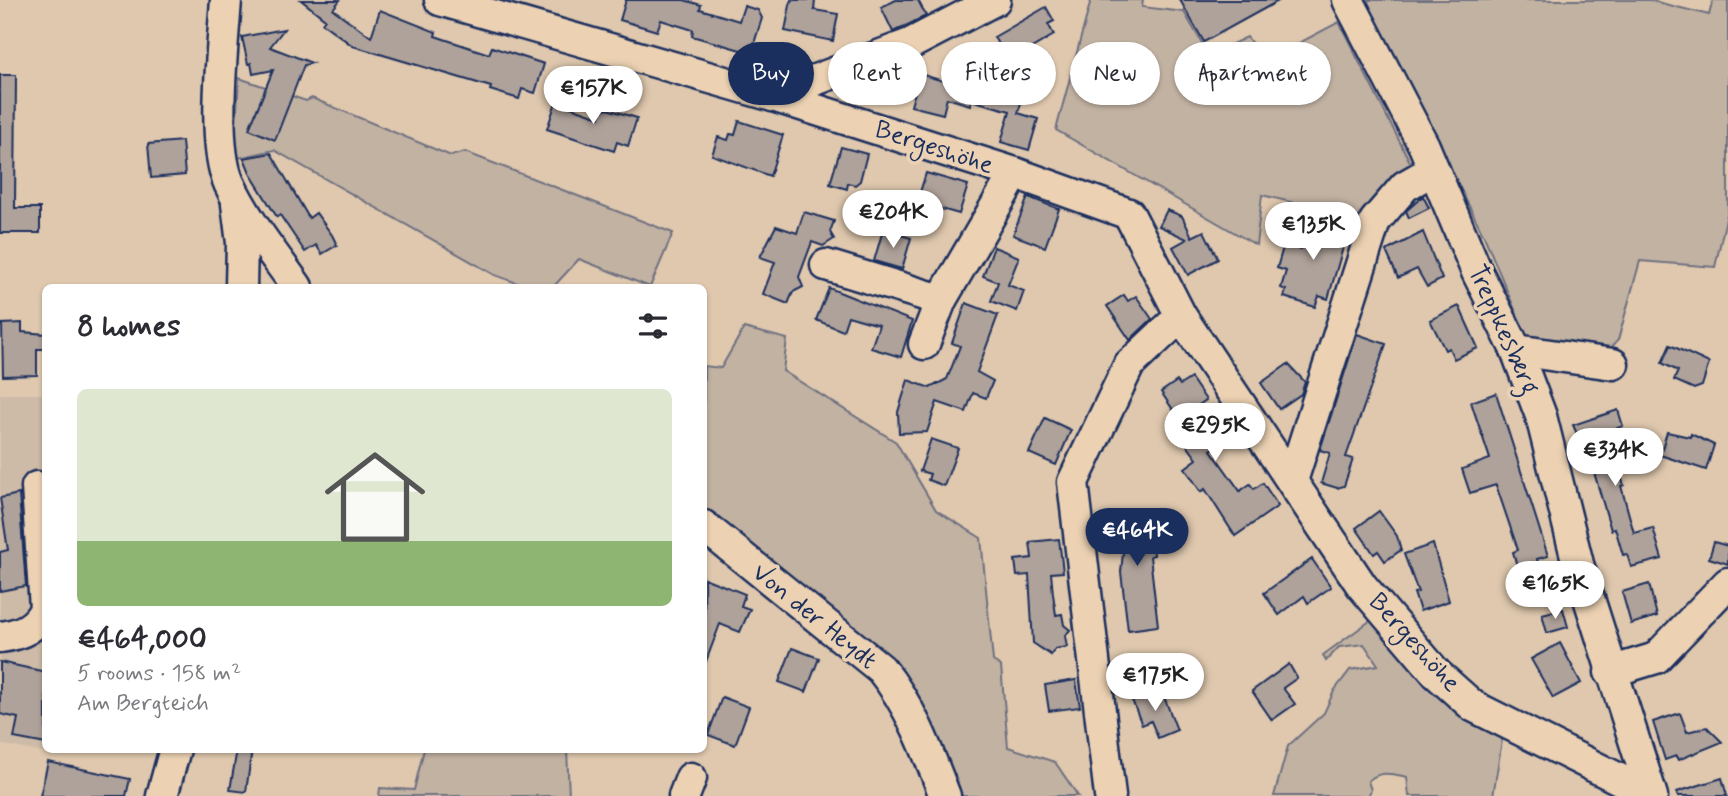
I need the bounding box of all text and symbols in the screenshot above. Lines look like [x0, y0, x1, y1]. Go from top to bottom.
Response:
chip: Buy [728, 42, 814, 105]
chip: Rent [828, 42, 927, 105]
chip: Filters [941, 42, 1056, 105]
chip: New [1070, 42, 1160, 105]
chip: Apartment [1174, 42, 1331, 105]
pin: €157K [544, 66, 642, 126]
text: €157K [560, 74, 626, 104]
street label: Bergeshöhe [870, 113, 998, 185]
pin: €204K [844, 190, 942, 250]
text: €204K [858, 198, 928, 228]
pin: €135K [1264, 202, 1362, 262]
text: €135K [1281, 210, 1345, 240]
street label: Treppkesberg [1456, 259, 1547, 402]
text: 8 homes [77, 307, 180, 346]
icon: filters [634, 307, 672, 345]
pin: €295K [1166, 404, 1264, 463]
text: €295K [1180, 411, 1250, 441]
pin: €334K [1566, 428, 1664, 488]
icon: home [312, 434, 438, 560]
text: €334K [1583, 436, 1648, 466]
pin: €464K [1088, 508, 1186, 568]
text: €464K [1102, 516, 1172, 546]
street label: Von der Heydt [744, 556, 884, 678]
pin: €165K [1506, 562, 1604, 621]
text: €165K [1521, 569, 1589, 599]
street label: Bergeshöhe [1359, 586, 1468, 701]
text: €464,000 [77, 620, 207, 659]
pin: €175K [1106, 654, 1204, 713]
text: 5 rooms · 158 m² [77, 659, 241, 689]
text: €175K [1122, 661, 1188, 691]
text: Am Bergteich [77, 689, 209, 719]

